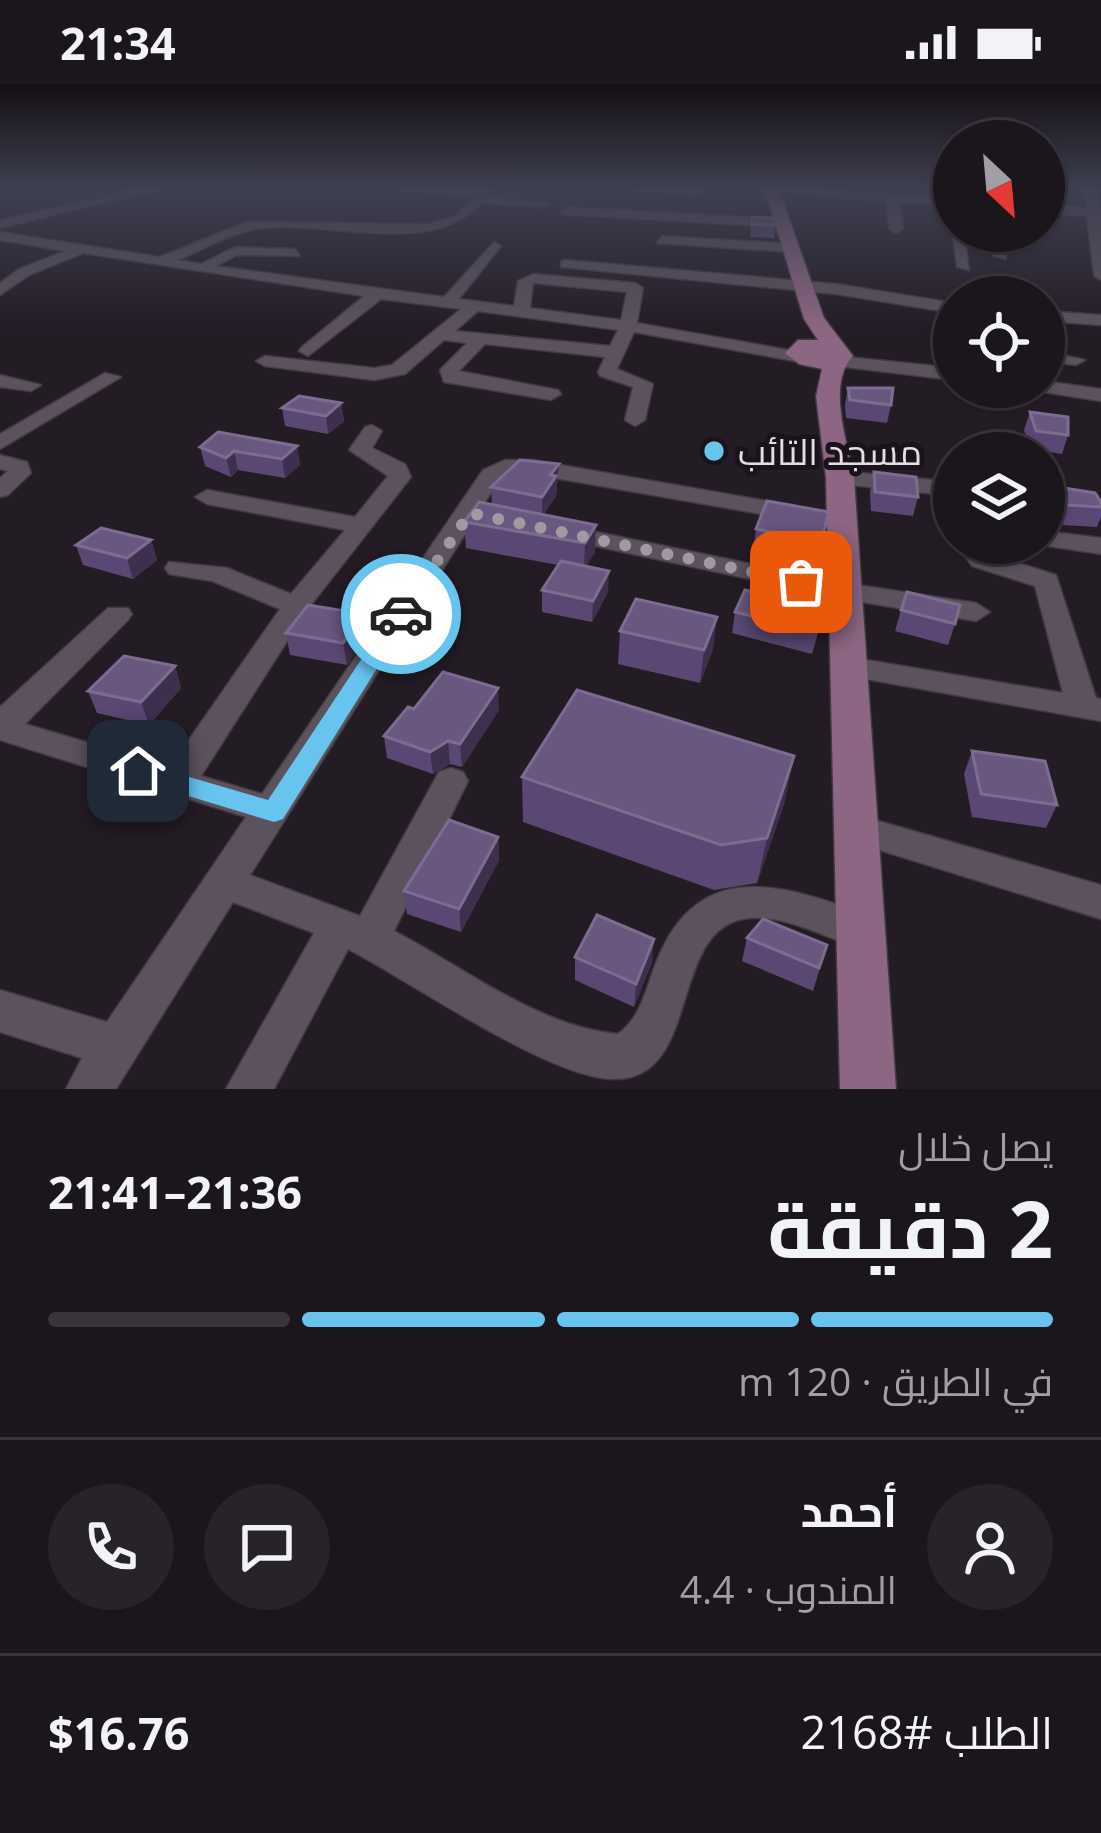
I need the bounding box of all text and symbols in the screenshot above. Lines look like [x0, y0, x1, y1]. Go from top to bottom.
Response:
text: 21:34 [60, 12, 176, 73]
north arrow [933, 120, 1065, 252]
map controls [933, 120, 1065, 564]
button: locate [933, 276, 1065, 408]
place label: مسجد التائب [738, 427, 922, 476]
button: layers [933, 432, 1065, 564]
marker: مسجد التائب [701, 438, 727, 464]
pin [750, 531, 852, 633]
icon: bag [768, 549, 834, 615]
courier [341, 554, 461, 674]
icon: car [368, 581, 434, 647]
pin [87, 720, 189, 822]
icon: home [105, 738, 171, 804]
text: يصل خلال [898, 1119, 1053, 1172]
text: 21:36–21:41 [48, 1161, 302, 1222]
text: 2 دقيقة [768, 1175, 1053, 1281]
text: في الطريق · 120 m [738, 1354, 1053, 1407]
text: أحمد [801, 1479, 897, 1540]
button: phone [48, 1484, 174, 1610]
button: chat [204, 1484, 330, 1610]
button: person [927, 1484, 1053, 1610]
text: المندوب · 4.4 [680, 1562, 897, 1615]
text: الطلب #2168 [801, 1701, 1053, 1762]
text: $16.76 [48, 1702, 189, 1763]

